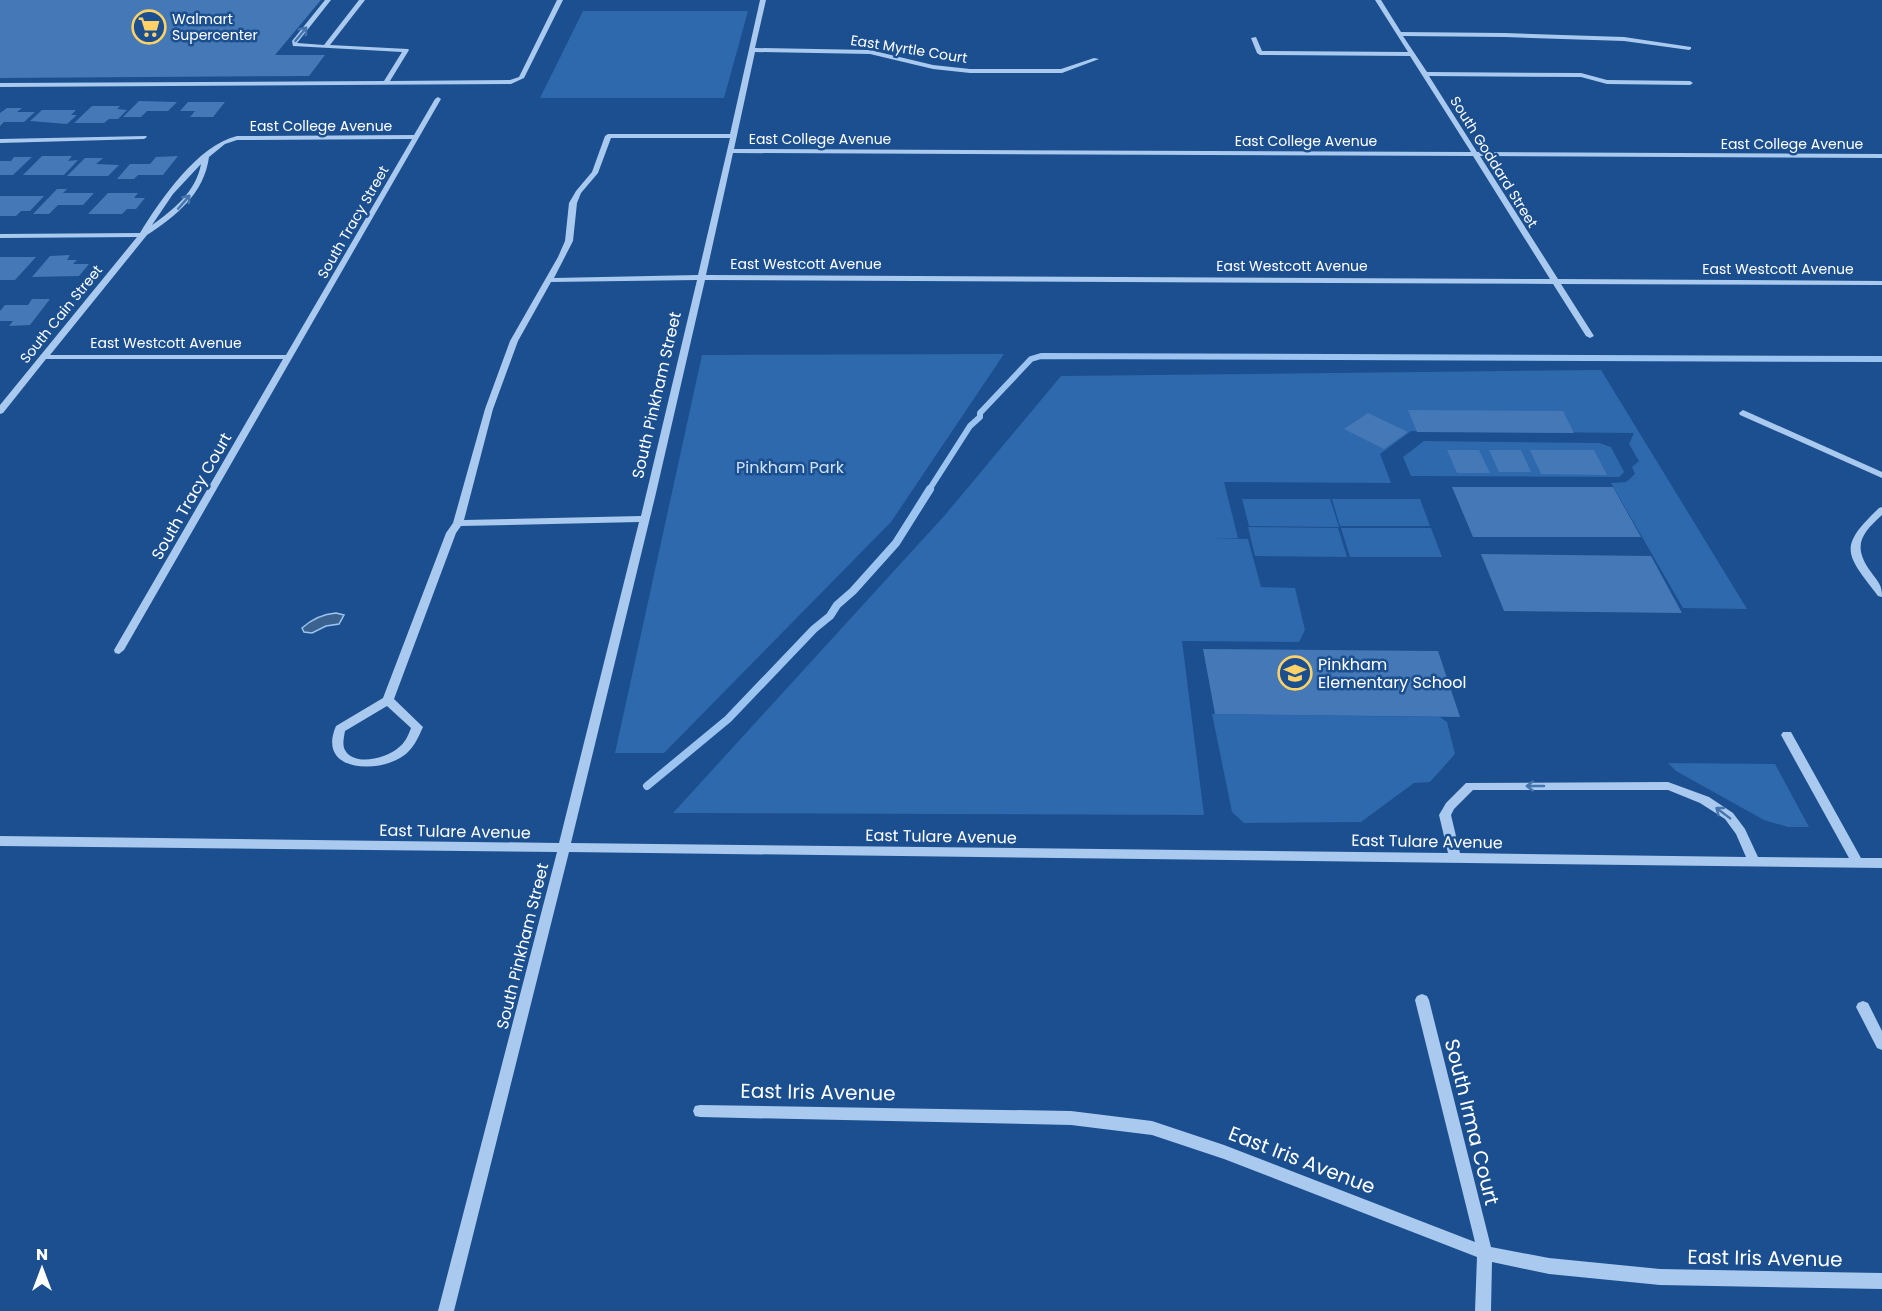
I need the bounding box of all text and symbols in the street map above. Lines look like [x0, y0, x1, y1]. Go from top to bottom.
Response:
supermarket icon: Walmart Supercenter [131, 9, 167, 45]
place label: Walmart Supercenter [172, 9, 258, 45]
one-way arrow [295, 26, 308, 42]
street label: East Myrtle Court [849, 30, 969, 68]
street label: South Goddard Street [1445, 92, 1543, 232]
street label: East College Avenue [250, 116, 393, 136]
street label: East College Avenue [749, 129, 892, 149]
street label: East College Avenue [1235, 131, 1378, 151]
street label: East College Avenue [1721, 134, 1864, 154]
street label: South Tracy Street [313, 162, 393, 282]
one-way arrow [177, 195, 191, 210]
street label: East Westcott Avenue [730, 254, 882, 274]
street label: East Westcott Avenue [1216, 256, 1368, 276]
street label: East Westcott Avenue [1702, 259, 1854, 279]
street label: South Cain Street [15, 261, 107, 367]
street label: South Pinkham Street [626, 309, 687, 481]
street label: East Westcott Avenue [90, 333, 242, 353]
street label: South Tracy Court [146, 428, 237, 564]
park label: Pinkham Park [736, 456, 845, 479]
place label: Pinkham Elementary School [1318, 653, 1466, 694]
school or university icon: Pinkham Elementary School [1277, 655, 1313, 691]
one-way arrow [1525, 780, 1545, 792]
one-way arrow [1715, 807, 1731, 820]
street label: East Tulare Avenue [379, 819, 531, 844]
street label: East Tulare Avenue [865, 824, 1017, 849]
street label: East Tulare Avenue [1351, 829, 1503, 854]
street label: South Pinkham Street [491, 860, 554, 1032]
street label: South Irma Court [1438, 1036, 1506, 1208]
street label: East Iris Avenue [740, 1077, 896, 1107]
street label: East Iris Avenue [1225, 1119, 1379, 1201]
north arrow [12, 1239, 72, 1299]
text: N [36, 1243, 48, 1266]
street label: East Iris Avenue [1687, 1243, 1843, 1273]

